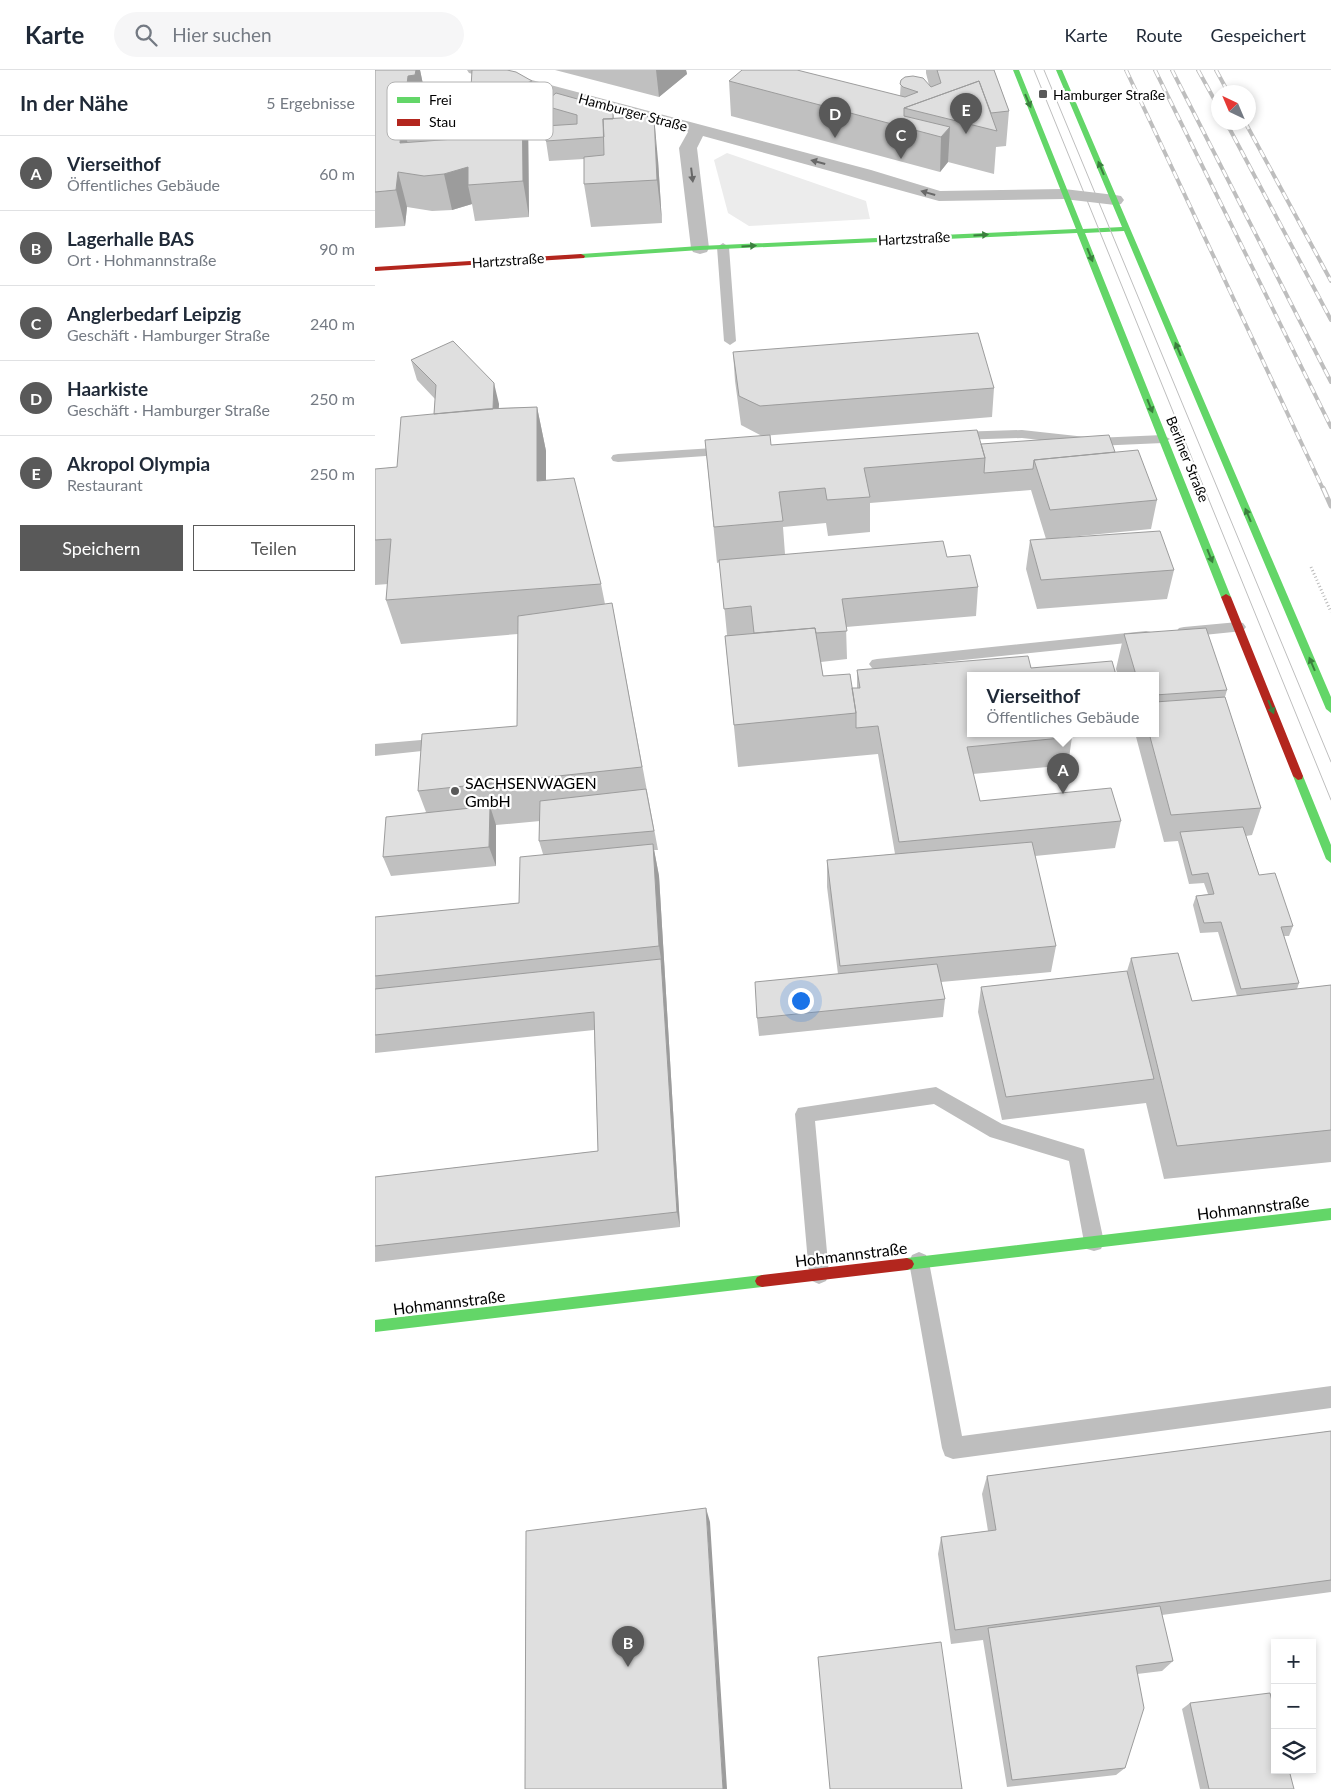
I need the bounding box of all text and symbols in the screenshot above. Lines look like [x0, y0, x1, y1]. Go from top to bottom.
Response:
search box [114, 12, 464, 57]
text: Karte [25, 20, 84, 49]
icon: search [132, 21, 160, 49]
text: Hier suchen [172, 23, 272, 46]
text: Karte [1064, 24, 1108, 46]
text: Route [1136, 24, 1183, 46]
text: Gespeichert [1211, 24, 1306, 46]
legend [387, 82, 553, 140]
north arrow [1211, 85, 1256, 130]
place label: Hamburger Straße [1053, 86, 1165, 103]
marker: Hamburger Straße [1037, 88, 1049, 100]
street label: Hamburger Straße [577, 89, 689, 135]
text: In der Nähe [20, 90, 128, 115]
text: Frei [429, 91, 452, 108]
text: 5 Ergebnisse [266, 93, 355, 112]
pin: E [950, 93, 982, 134]
one-way arrow [1025, 94, 1033, 108]
pin: D [819, 97, 851, 138]
text: Stau [429, 113, 456, 130]
pin: C [885, 118, 917, 159]
text: Vierseithof [67, 152, 161, 175]
one-way arrow [810, 157, 825, 165]
one-way arrow [1096, 161, 1104, 175]
text: A [30, 164, 42, 183]
text: 60 m [319, 164, 355, 183]
one-way arrow [688, 167, 696, 183]
text: Öffentliches Gebäude [67, 175, 220, 194]
one-way arrow [920, 188, 935, 196]
text: Lagerhalle BAS [67, 227, 194, 250]
street label: Hartzstraße [877, 228, 951, 248]
one-way arrow [974, 231, 990, 239]
text: B [31, 239, 41, 258]
text: 90 m [319, 239, 355, 258]
one-way arrow [741, 241, 757, 249]
one-way arrow [1087, 247, 1094, 262]
street label: Hartzstraße [471, 249, 545, 271]
text: Ort · Hohmannstraße [67, 250, 217, 269]
text: Anglerbedarf Leipzig [67, 302, 241, 325]
text: C [31, 314, 41, 333]
text: 240 m [310, 314, 355, 333]
text: Geschäft · Hamburger Straße [67, 325, 270, 344]
one-way arrow [1173, 342, 1181, 356]
text: Haarkiste [67, 377, 148, 400]
text: D [30, 389, 42, 408]
text: 250 m [310, 389, 355, 408]
one-way arrow [1147, 398, 1154, 413]
text: Geschäft · Hamburger Straße [67, 400, 270, 419]
street label: Berliner Straße [1163, 413, 1213, 505]
text: Akropol Olympia [67, 452, 210, 475]
text: E [31, 464, 41, 483]
text: 250 m [310, 464, 355, 483]
text: Restaurant [67, 475, 143, 494]
one-way arrow [1244, 507, 1252, 522]
button: Speichern [20, 525, 183, 571]
button: Teilen [193, 525, 355, 571]
one-way arrow [1207, 549, 1215, 564]
one-way arrow [1307, 657, 1315, 671]
popup [967, 672, 1159, 737]
text: Vierseithof [986, 684, 1080, 707]
one-way arrow [1267, 700, 1275, 715]
text: Öffentliches Gebäude [986, 707, 1140, 726]
pin: A [1047, 753, 1079, 794]
place label: SACHSENWAGEN GmbH [465, 773, 597, 810]
marker: SACHSENWAGEN GmbH [449, 785, 461, 797]
your location [788, 988, 814, 1014]
street label: Hohmannstraße [1196, 1191, 1310, 1223]
street label: Hohmannstraße [794, 1238, 908, 1270]
street label: Hohmannstraße [392, 1286, 506, 1318]
pin: B [612, 1626, 644, 1667]
map controls [1271, 1639, 1316, 1774]
button: + [1271, 1639, 1316, 1684]
button: − [1271, 1684, 1316, 1729]
button: layers [1271, 1729, 1316, 1774]

